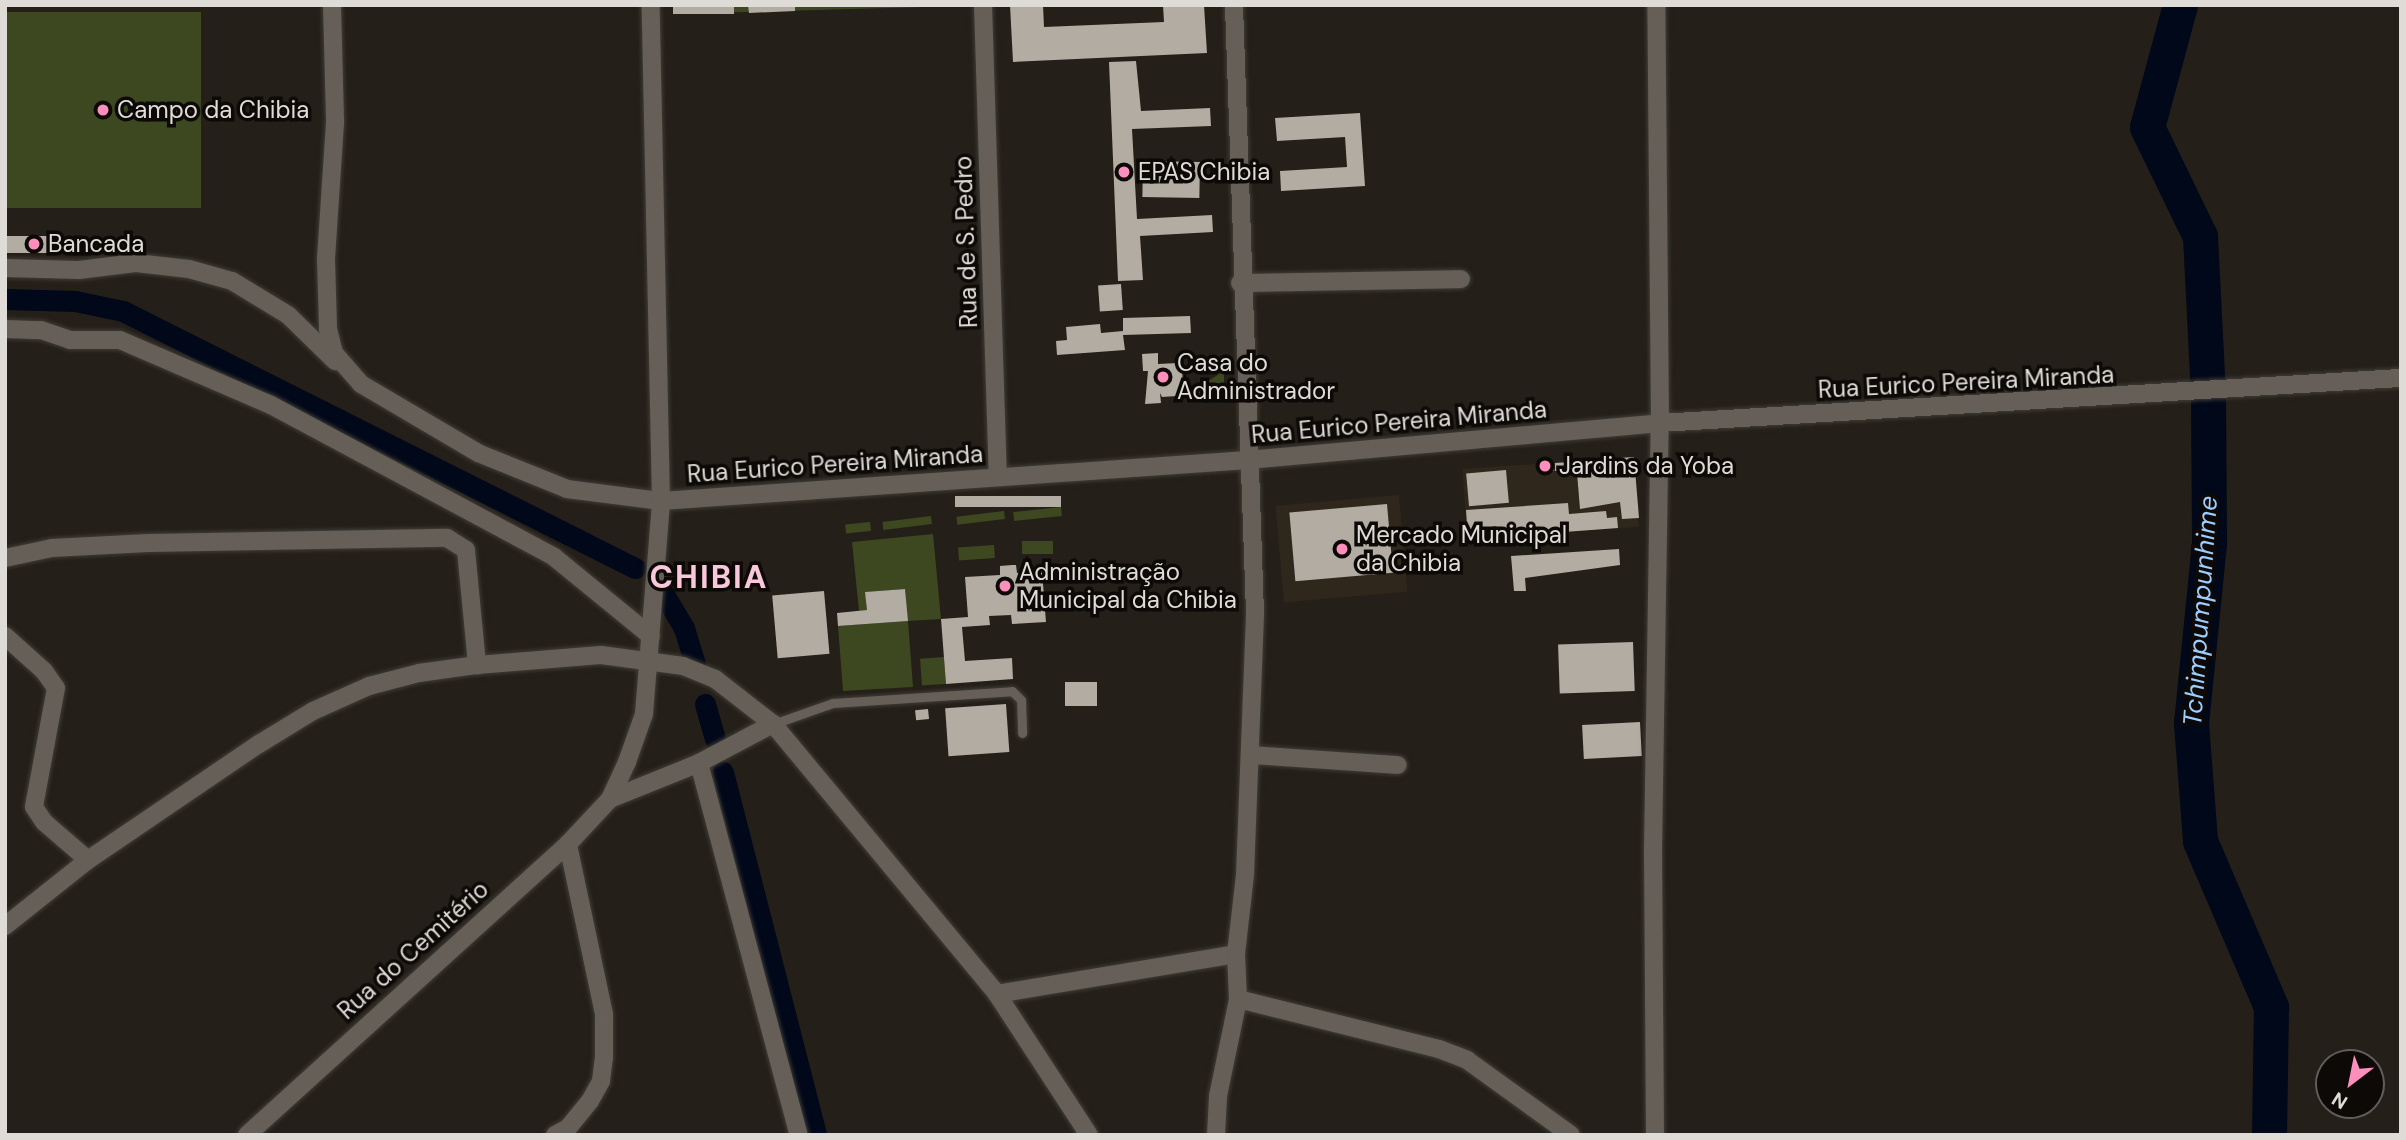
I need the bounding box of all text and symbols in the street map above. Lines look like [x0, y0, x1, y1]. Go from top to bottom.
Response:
place label: Campo da Chibia [117, 96, 309, 124]
marker: Campo da Chibia [95, 102, 111, 118]
street label: Rua de S. Pedro [949, 155, 983, 329]
place label: EPAS Chibia [1138, 158, 1270, 186]
marker: EPAS Chibia [1116, 164, 1132, 180]
place label: Bancada [48, 230, 144, 258]
marker: Bancada [26, 236, 42, 252]
place label: Casa do Administrador [1177, 349, 1335, 405]
street label: Rua Eurico Pereira Miranda [1817, 360, 2115, 404]
marker: Casa do Administrador [1155, 369, 1171, 385]
street label: Rua Eurico Pereira Miranda [1250, 395, 1548, 449]
street label: Rua Eurico Pereira Miranda [686, 439, 984, 489]
place label: Jardins da Yoba [1559, 452, 1734, 480]
marker: Jardins da Yoba [1537, 458, 1553, 474]
water label: Tchimpumpunhime [2177, 495, 2225, 727]
place label: Mercado Municipal da Chibia [1356, 521, 1567, 577]
marker: Mercado Municipal da Chibia [1334, 541, 1350, 557]
district label: CHIBIA [650, 558, 768, 596]
place label: Administração Municipal da Chibia [1019, 558, 1237, 614]
marker: Administração Municipal da Chibia [997, 578, 1013, 594]
street label: Rua do Cemitério [332, 875, 494, 1025]
north arrow [2315, 1049, 2385, 1119]
text: N [2327, 1086, 2352, 1115]

